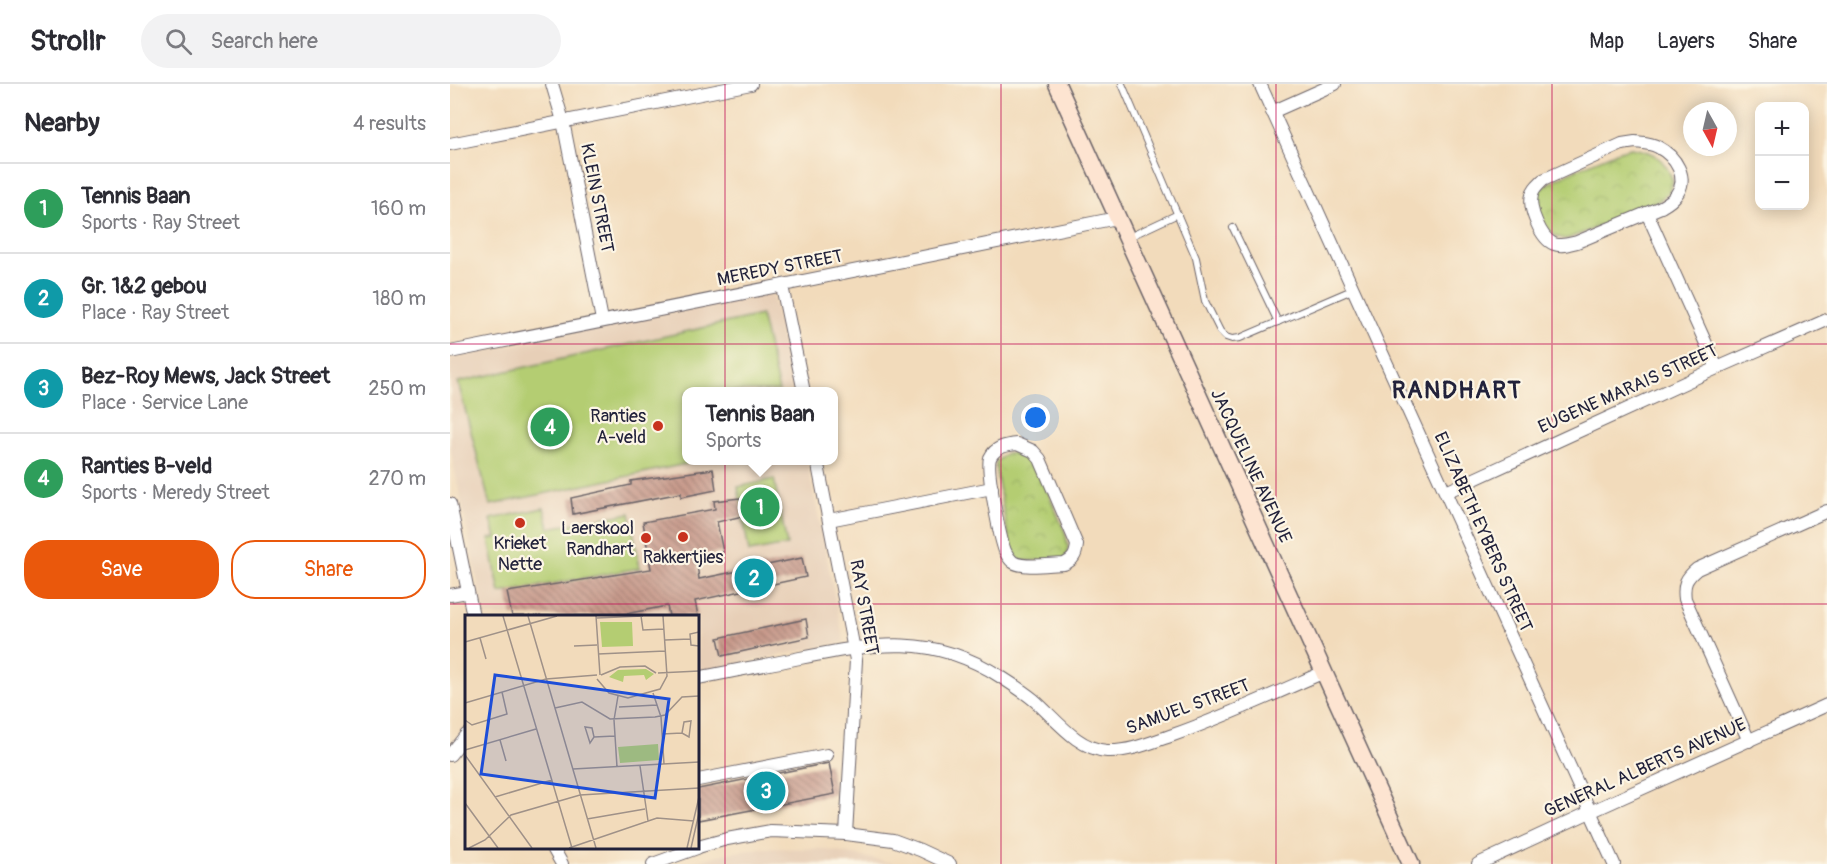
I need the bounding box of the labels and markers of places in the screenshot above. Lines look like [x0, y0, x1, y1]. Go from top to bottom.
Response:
pin: 4 [530, 404, 570, 450]
place label: Ranties A-veld [590, 405, 646, 449]
marker: Ranties A-veld [651, 419, 665, 433]
pin: 1 [740, 484, 780, 530]
marker: Krieket Nette [513, 516, 527, 530]
place label: Laerskool Randhart [561, 517, 635, 561]
marker: Rakkertjies [676, 530, 690, 544]
marker: Laerskool Randhart [639, 531, 653, 545]
place label: Krieket Nette [494, 532, 547, 576]
place label: Rakkertjies [643, 546, 723, 569]
pin: 2 [734, 556, 774, 600]
pin: 3 [746, 768, 786, 814]

